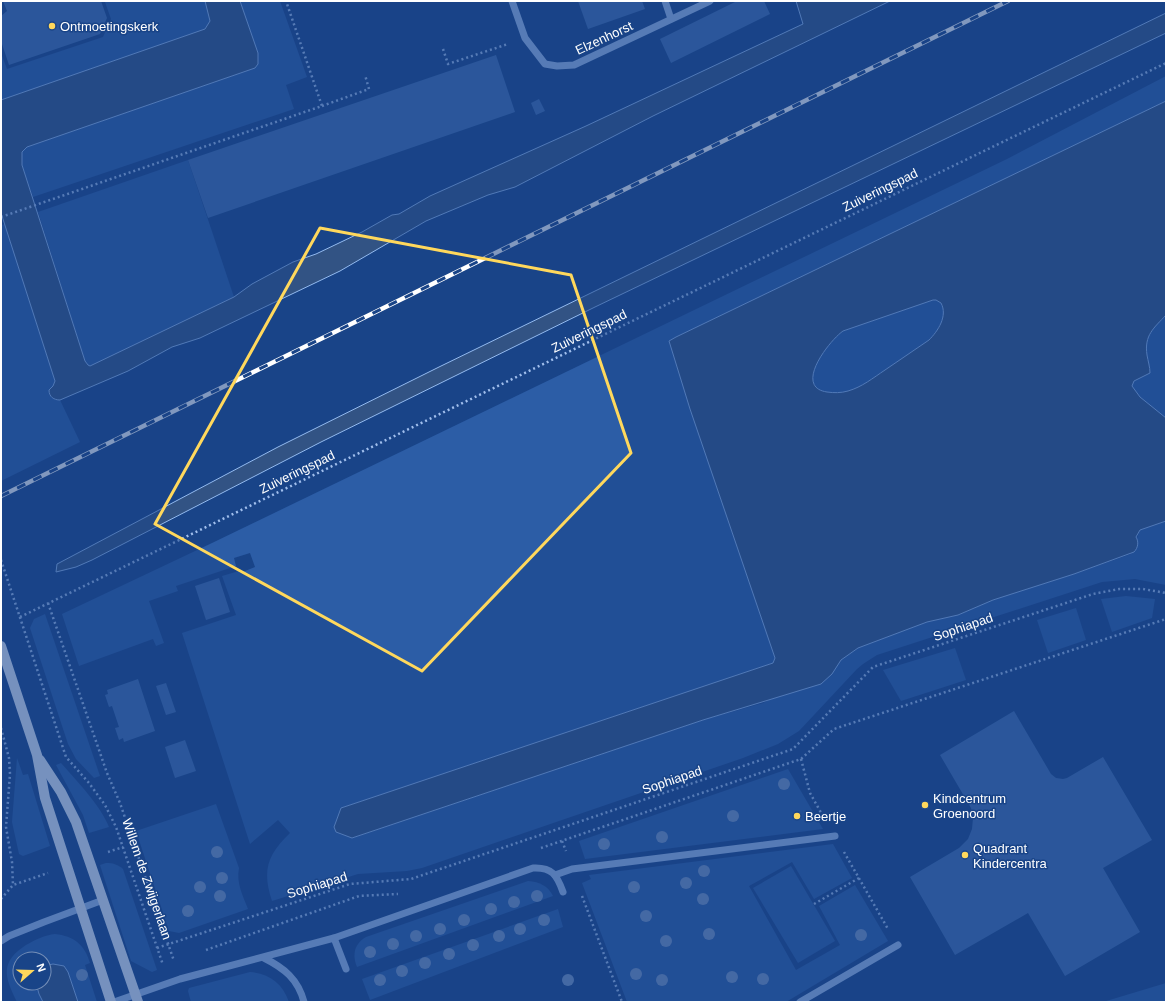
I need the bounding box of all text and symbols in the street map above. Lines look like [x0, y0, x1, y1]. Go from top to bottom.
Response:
street label: Elzenhorst [573, 18, 635, 58]
place label: Ontmoetingskerk [60, 19, 159, 34]
marker: Ontmoetingskerk [47, 21, 57, 31]
street label: Zuiveringspad [840, 165, 920, 215]
street label: Zuiveringspad [549, 306, 629, 356]
street label: Zuiveringspad [257, 447, 337, 497]
street label: Sophiapad [931, 610, 995, 644]
street label: Sophiapad [640, 763, 704, 797]
place label: Kindcentrum Groenoord [933, 791, 1006, 821]
marker: Kindcentrum Groenoord [920, 800, 930, 810]
place label: Beertje [805, 809, 846, 824]
marker: Beertje [792, 811, 802, 821]
street label: Willem de Zwijgerlaan [119, 816, 175, 942]
place label: Quadrant Kindercentra [973, 841, 1047, 871]
marker: Quadrant Kindercentra [960, 850, 970, 860]
street label: Sophiapad [285, 869, 349, 901]
north arrow [12, 951, 52, 991]
text: N [34, 962, 48, 973]

